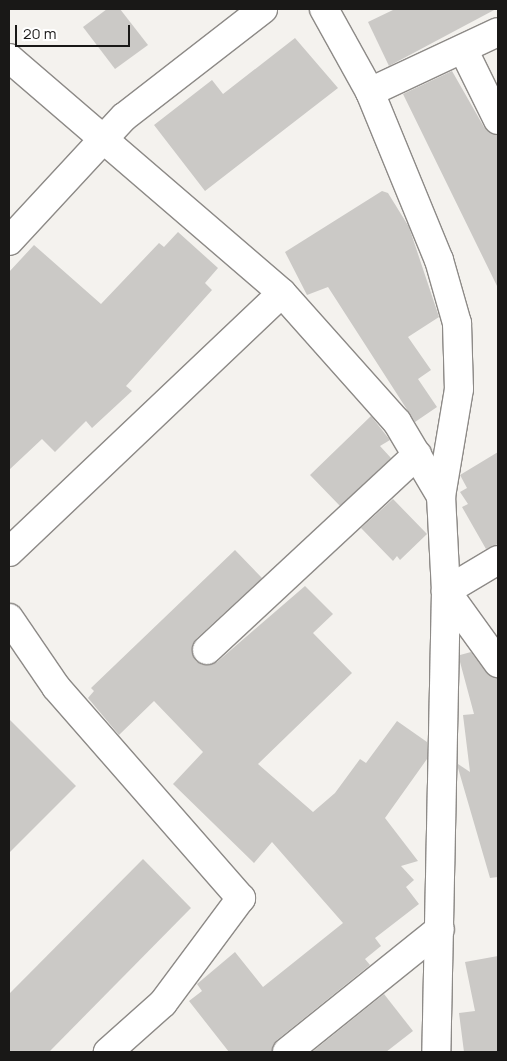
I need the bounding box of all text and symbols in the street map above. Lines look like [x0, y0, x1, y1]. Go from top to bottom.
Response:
scale bar [18, 15, 132, 47]
text: 20 m [23, 23, 56, 44]

